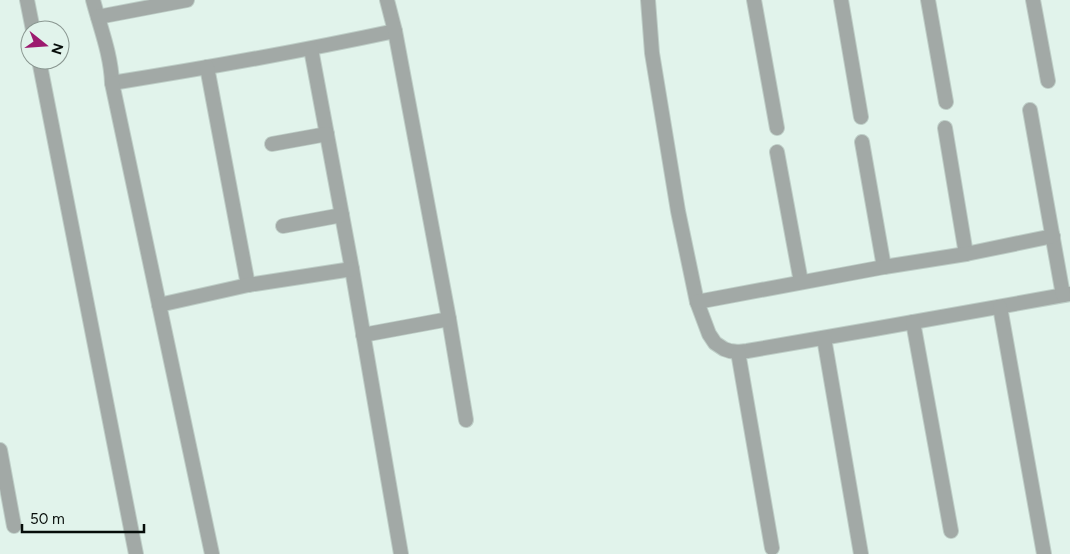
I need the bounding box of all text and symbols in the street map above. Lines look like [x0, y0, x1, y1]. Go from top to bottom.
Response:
north arrow [20, 20, 70, 70]
text: N [47, 41, 67, 56]
scale bar [22, 502, 145, 534]
text: 50 m [30, 510, 65, 528]

